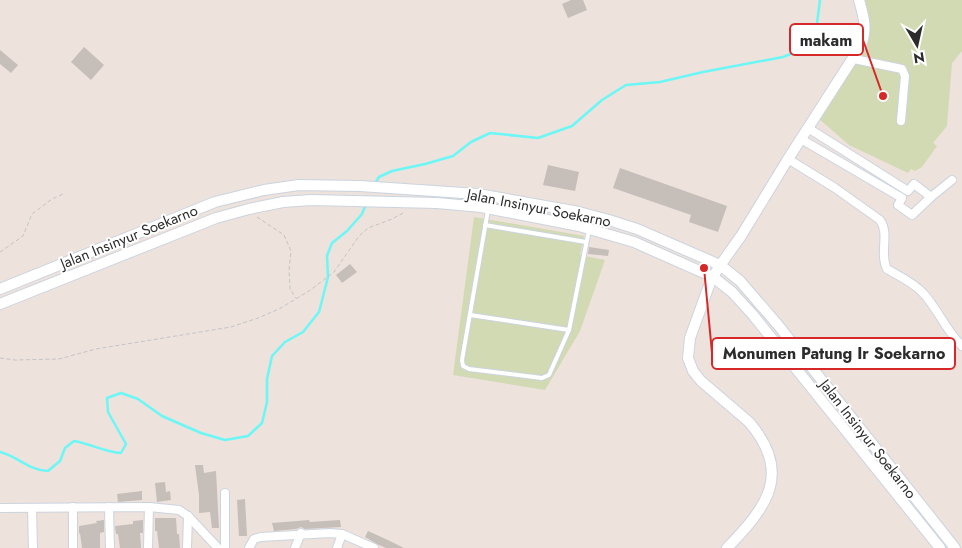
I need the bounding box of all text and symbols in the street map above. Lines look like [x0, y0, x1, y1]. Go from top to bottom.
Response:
north arrow [892, 20, 942, 70]
callout: makam [790, 24, 863, 55]
text: makam [800, 29, 852, 52]
text: N [912, 47, 926, 69]
street label: Jalan Insinyur Soekarno [463, 183, 613, 233]
street label: Jalan Insinyur Soekarno [55, 199, 201, 275]
callout: Monumen Patung Ir Soekarno [712, 338, 955, 369]
text: Monumen Patung Ir Soekarno [723, 342, 945, 365]
street label: Jalan Insinyur Soekarno [813, 373, 922, 503]

